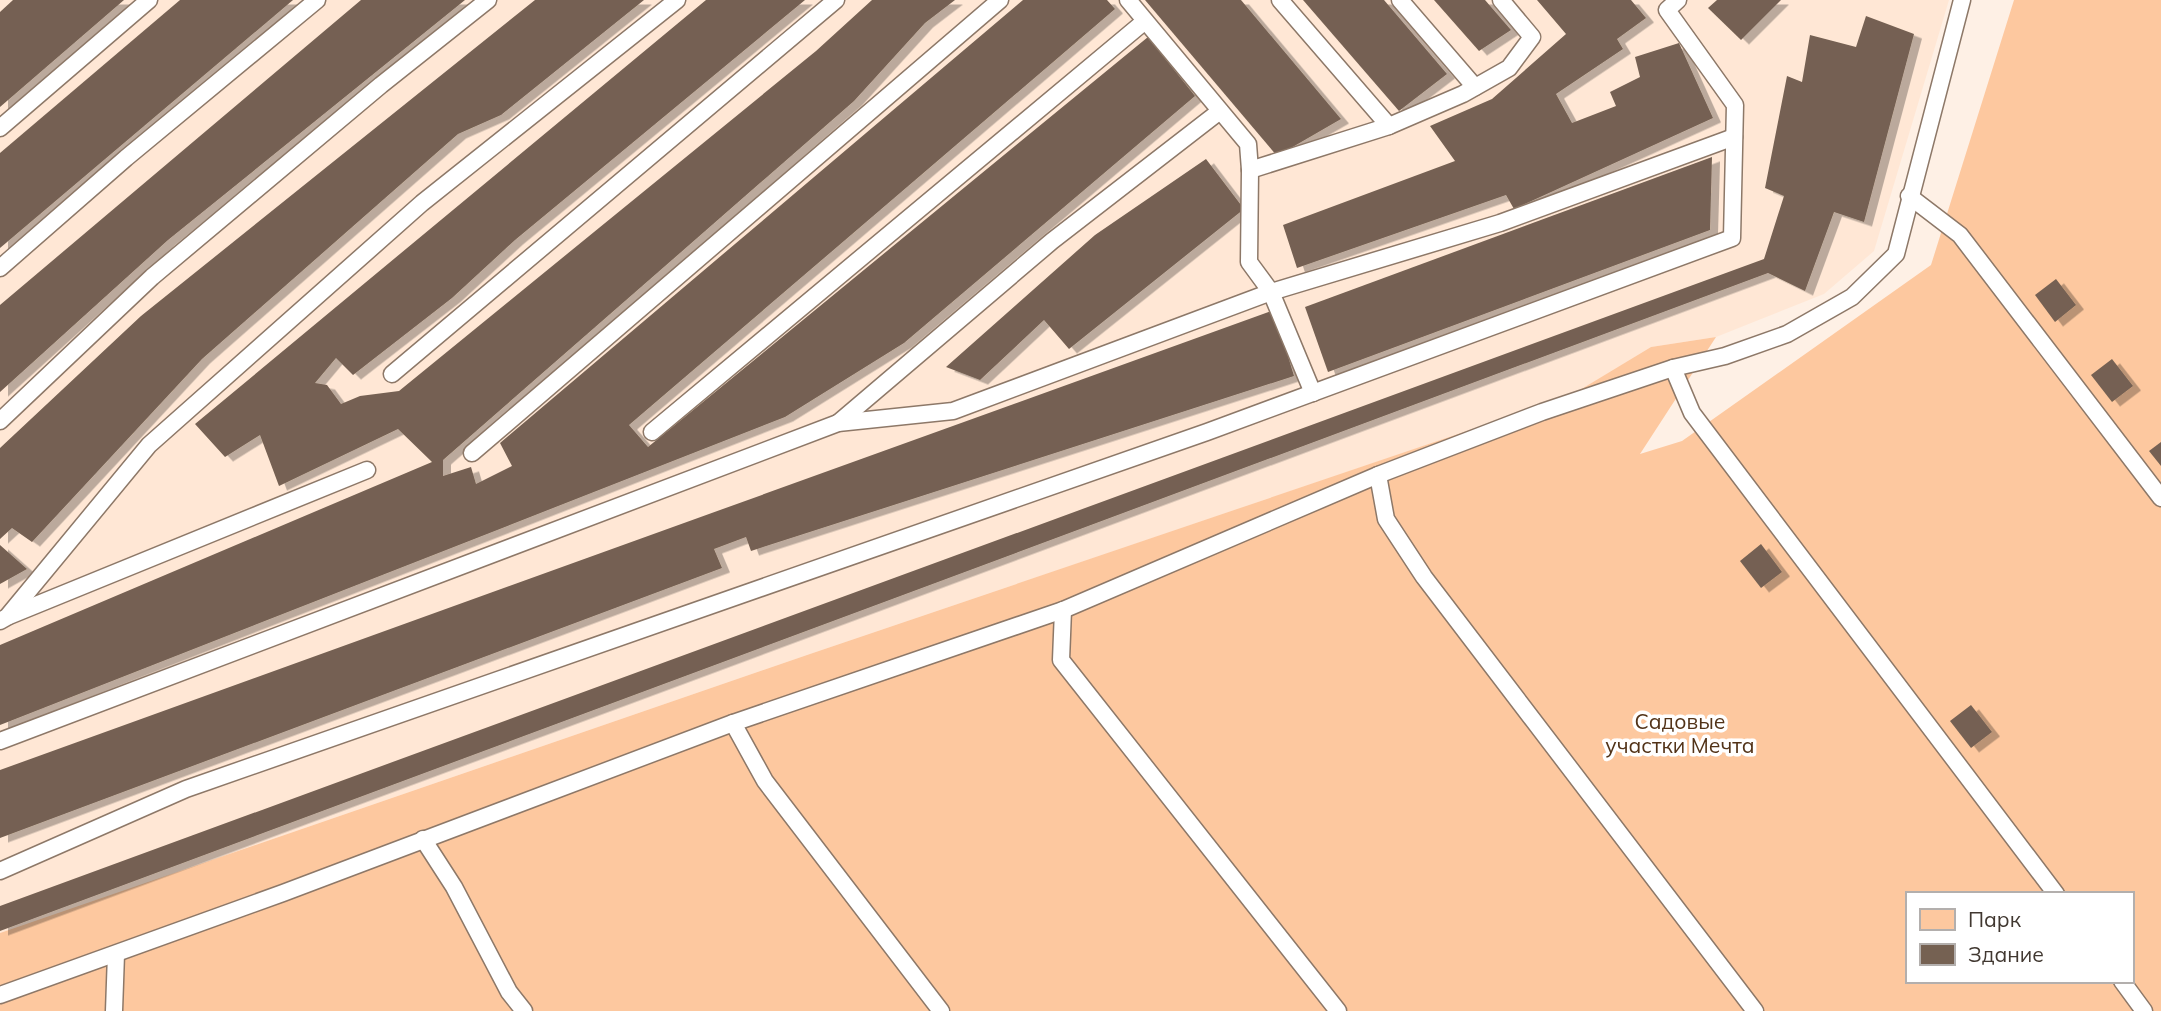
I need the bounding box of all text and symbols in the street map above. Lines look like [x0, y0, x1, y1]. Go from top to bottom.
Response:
park label: Садовые участки Мечта [1605, 708, 1755, 758]
legend [1906, 892, 2133, 983]
text: Парк [1968, 906, 2022, 932]
text: Здание [1968, 941, 2044, 967]

